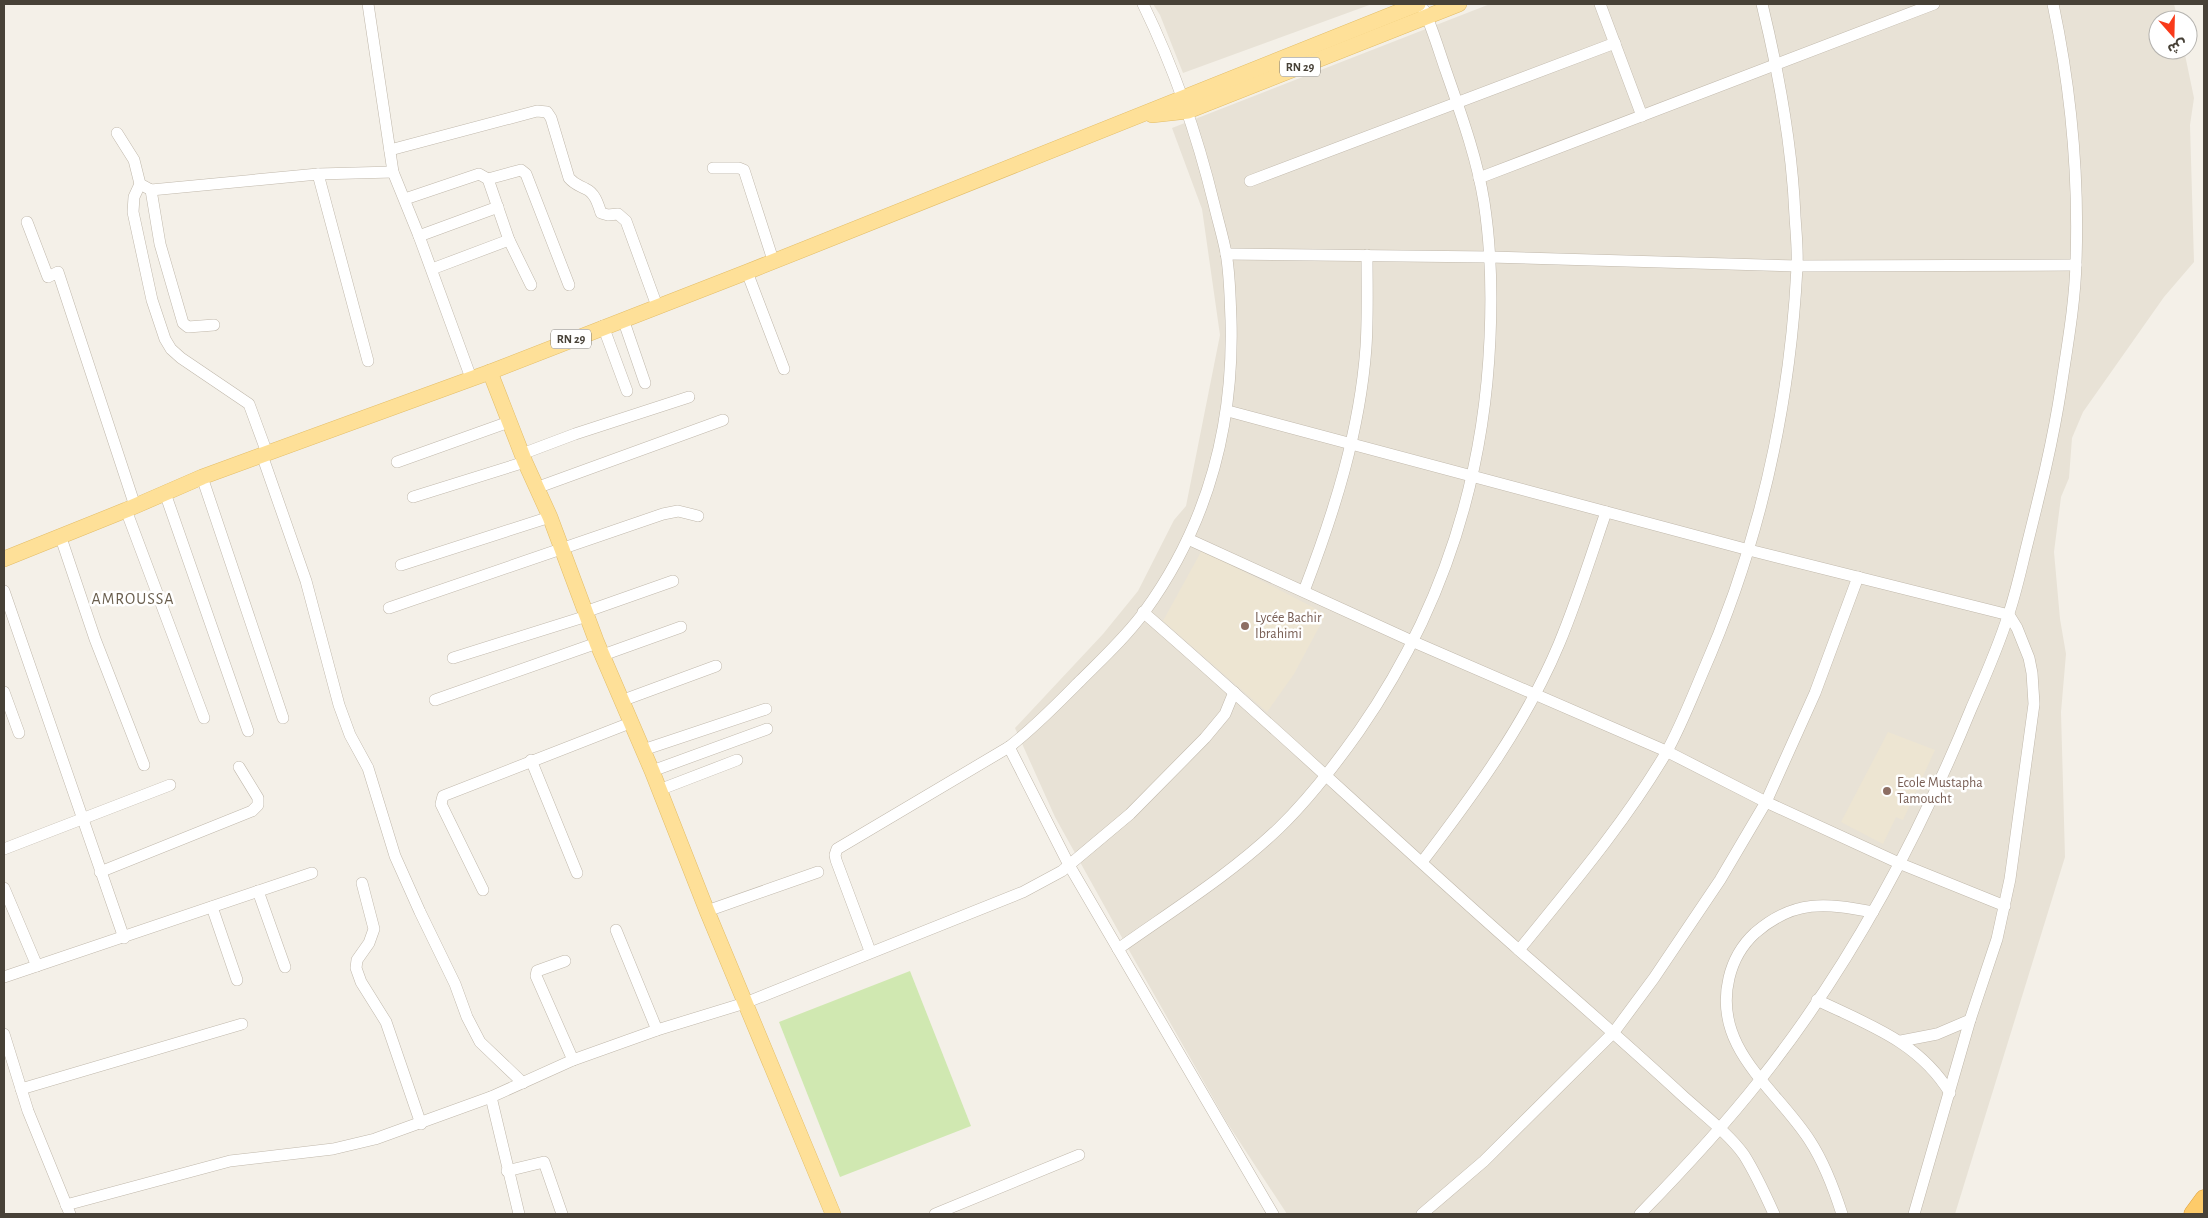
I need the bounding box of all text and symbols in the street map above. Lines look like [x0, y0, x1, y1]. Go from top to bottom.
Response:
north arrow [2148, 10, 2198, 60]
text: ش [2166, 36, 2189, 56]
road number: RN 29 [1280, 58, 1320, 76]
road number: RN 29 [551, 329, 591, 348]
district label: AMROUSSA [91, 591, 175, 607]
place label: Lycée Bachir Ibrahimi [1255, 611, 1322, 641]
marker: Lycée Bachir Ibrahimi [1239, 620, 1251, 632]
place label: Ecole Mustapha Tamoucht [1897, 776, 1983, 806]
marker: Ecole Mustapha Tamoucht [1881, 785, 1893, 797]

